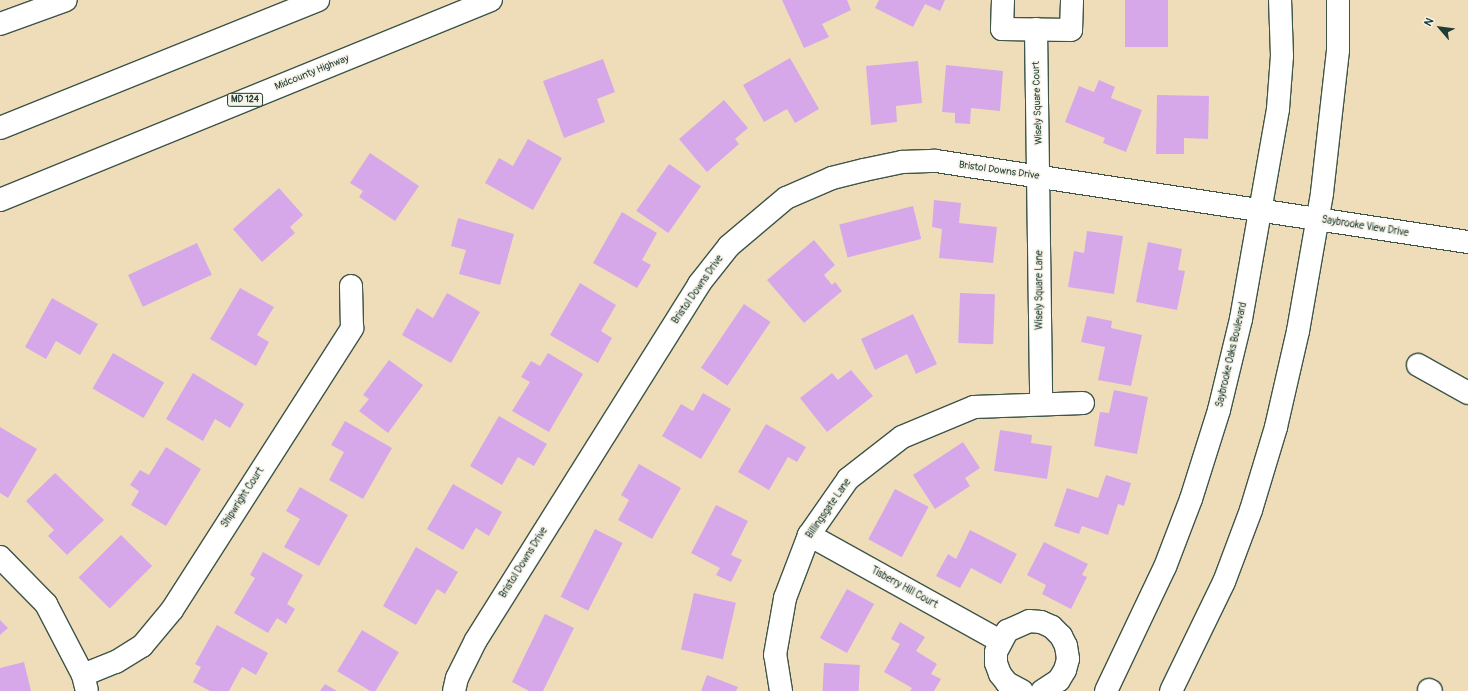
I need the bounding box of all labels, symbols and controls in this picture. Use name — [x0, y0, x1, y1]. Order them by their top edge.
north arrow — [1420, 8, 1460, 48]
text: N — [1421, 16, 1436, 28]
street label: Midcounty Highway — [273, 53, 351, 93]
street label: Wisely Square Court — [1031, 61, 1045, 145]
road number: MD 124 — [227, 93, 263, 107]
street label: Bristol Downs Drive — [958, 159, 1040, 183]
street label: Saybrooke View Drive — [1321, 214, 1409, 240]
street label: Wisely Square Lane — [1034, 250, 1046, 330]
street label: Bristol Downs Drive — [670, 253, 726, 327]
street label: Saybrooke Oaks Boulevard — [1214, 301, 1250, 409]
street label: Shipwright Court — [219, 466, 267, 530]
street label: Billingsgate Lane — [804, 477, 854, 541]
street label: Bristol Downs Drive — [497, 525, 551, 601]
street label: Tisberry Hill Court — [869, 565, 939, 611]

